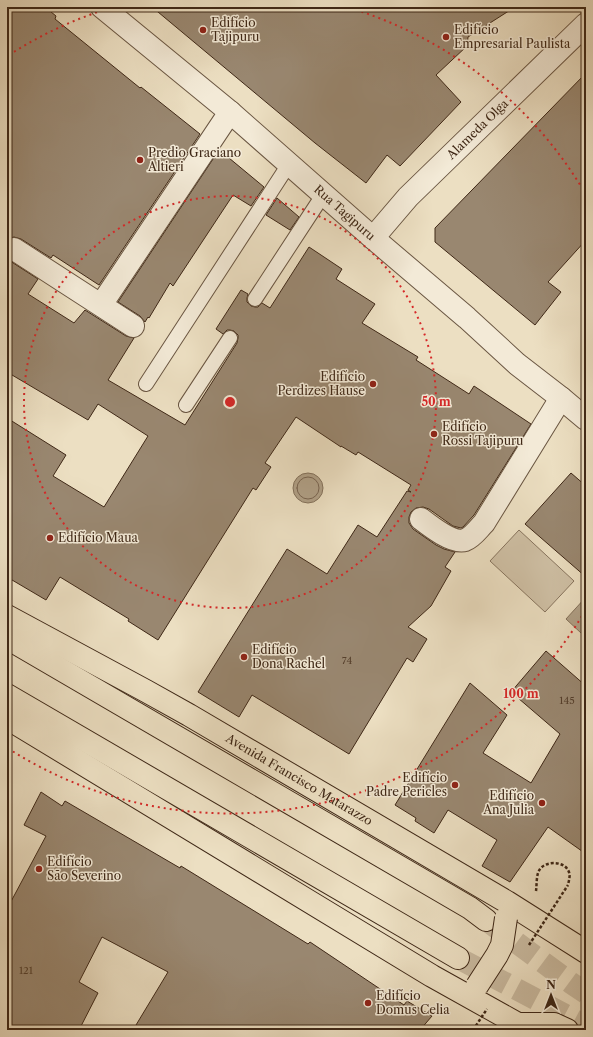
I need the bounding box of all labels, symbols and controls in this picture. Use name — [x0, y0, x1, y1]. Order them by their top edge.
place label: Edifício Tajipuru — [211, 15, 260, 44]
place label: Edifício Empresarial Paulista — [454, 22, 571, 51]
marker: Edifício Tajipuru — [198, 25, 208, 35]
marker: Edifício Empresarial Paulista — [441, 32, 451, 42]
street label: Alameda Olga — [443, 95, 512, 163]
place label: Predio Graciano Altieri — [147, 145, 241, 174]
marker: Predio Graciano Altieri — [135, 155, 145, 165]
street label: Rua Tagipuru — [311, 181, 379, 244]
place label: Edifício Perdizes Hause — [278, 369, 365, 398]
marker: Edifício Perdizes Hause — [368, 379, 378, 389]
text: 50 m — [421, 394, 451, 409]
centre of rings — [223, 395, 237, 409]
place label: Edifício Rossi Tajipuru — [442, 419, 524, 448]
marker: Edifício Rossi Tajipuru — [429, 429, 439, 439]
place label: Edifício Maua — [58, 530, 139, 545]
marker: Edifício Maua — [45, 533, 55, 543]
place label: Edifício Dona Rachel — [252, 642, 326, 671]
marker: Edifício Dona Rachel — [239, 652, 249, 662]
house number: 74 — [342, 654, 352, 667]
text: 100 m — [503, 686, 539, 701]
house number: 145 — [559, 694, 575, 707]
street label: Avenida Francisco Matarazzo — [222, 730, 376, 828]
place label: Edifício Padre Pericles — [366, 770, 447, 799]
marker: Edifício Padre Pericles — [450, 780, 460, 790]
place label: Edifício Ana Julia — [482, 788, 535, 817]
marker: Edifício Ana Julia — [537, 798, 547, 808]
place label: Edifício São Severino — [47, 854, 121, 883]
marker: Edifício São Severino — [34, 864, 44, 874]
house number: 121 — [19, 964, 34, 977]
north arrow — [531, 975, 571, 1015]
text: N — [546, 978, 556, 992]
place label: Edifício Domus Celia — [376, 988, 450, 1017]
marker: Edifício Domus Celia — [363, 998, 373, 1008]

